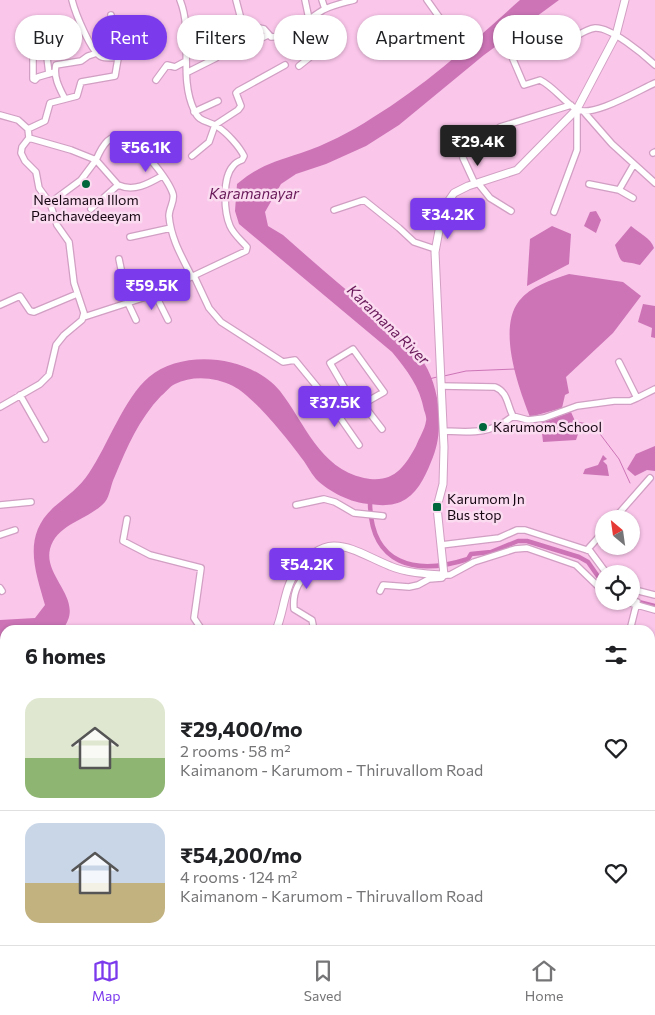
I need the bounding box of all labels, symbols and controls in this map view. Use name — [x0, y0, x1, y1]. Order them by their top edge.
chip: Buy — [15, 15, 82, 60]
chip: Rent — [92, 15, 167, 60]
chip: Filters — [177, 15, 264, 60]
chip: New — [274, 15, 347, 60]
chip: Apartment — [357, 15, 483, 60]
chip: House — [493, 15, 581, 60]
pin: ₹29.4K — [437, 124, 519, 167]
pin: ₹56.1K — [105, 130, 187, 173]
text: ₹29.4K — [451, 131, 505, 150]
text: ₹56.1K — [121, 137, 171, 156]
marker: Neelamana Illom Panchavedeeyam — [80, 178, 92, 190]
water label: Karamanayar — [209, 184, 300, 202]
place label: Neelamana Illom Panchavedeeyam — [31, 191, 141, 224]
pin: ₹34.2K — [407, 198, 489, 240]
text: ₹34.2K — [421, 204, 475, 223]
pin: ₹59.5K — [111, 268, 193, 311]
text: ₹59.5K — [125, 275, 179, 294]
water label: Karamana River — [344, 281, 434, 369]
pin: ₹37.5K — [294, 386, 376, 428]
text: ₹37.5K — [309, 392, 361, 411]
place label: Karumom School — [493, 418, 602, 435]
marker: Karumom School — [477, 421, 489, 433]
place label: Karumom Jn Bus stop — [447, 490, 525, 523]
marker: Karumom Jn Bus stop — [431, 501, 443, 513]
north arrow — [595, 510, 640, 555]
map controls — [595, 510, 640, 610]
pin: ₹54.2K — [266, 548, 348, 590]
text: ₹54.2K — [280, 554, 334, 573]
button: locate — [595, 565, 640, 610]
icon: filters — [602, 641, 630, 669]
text: 6 homes — [25, 643, 106, 668]
text: ₹29,400/mo — [180, 716, 303, 741]
icon: home — [65, 718, 125, 778]
icon: heart — [602, 734, 630, 762]
text: 2 rooms · 58 m² — [180, 741, 291, 760]
text: Kaimanom - Karumom - Thiruvallom Road — [180, 760, 483, 779]
text: ₹54,200/mo — [180, 842, 302, 867]
icon: home — [65, 843, 125, 903]
icon: heart — [602, 859, 630, 887]
text: 4 rooms · 124 m² — [180, 867, 298, 886]
text: Kaimanom - Karumom - Thiruvallom Road — [180, 886, 483, 905]
tab: Map — [92, 957, 121, 1004]
tab: Saved — [304, 957, 342, 1004]
tab: Home — [525, 957, 563, 1004]

